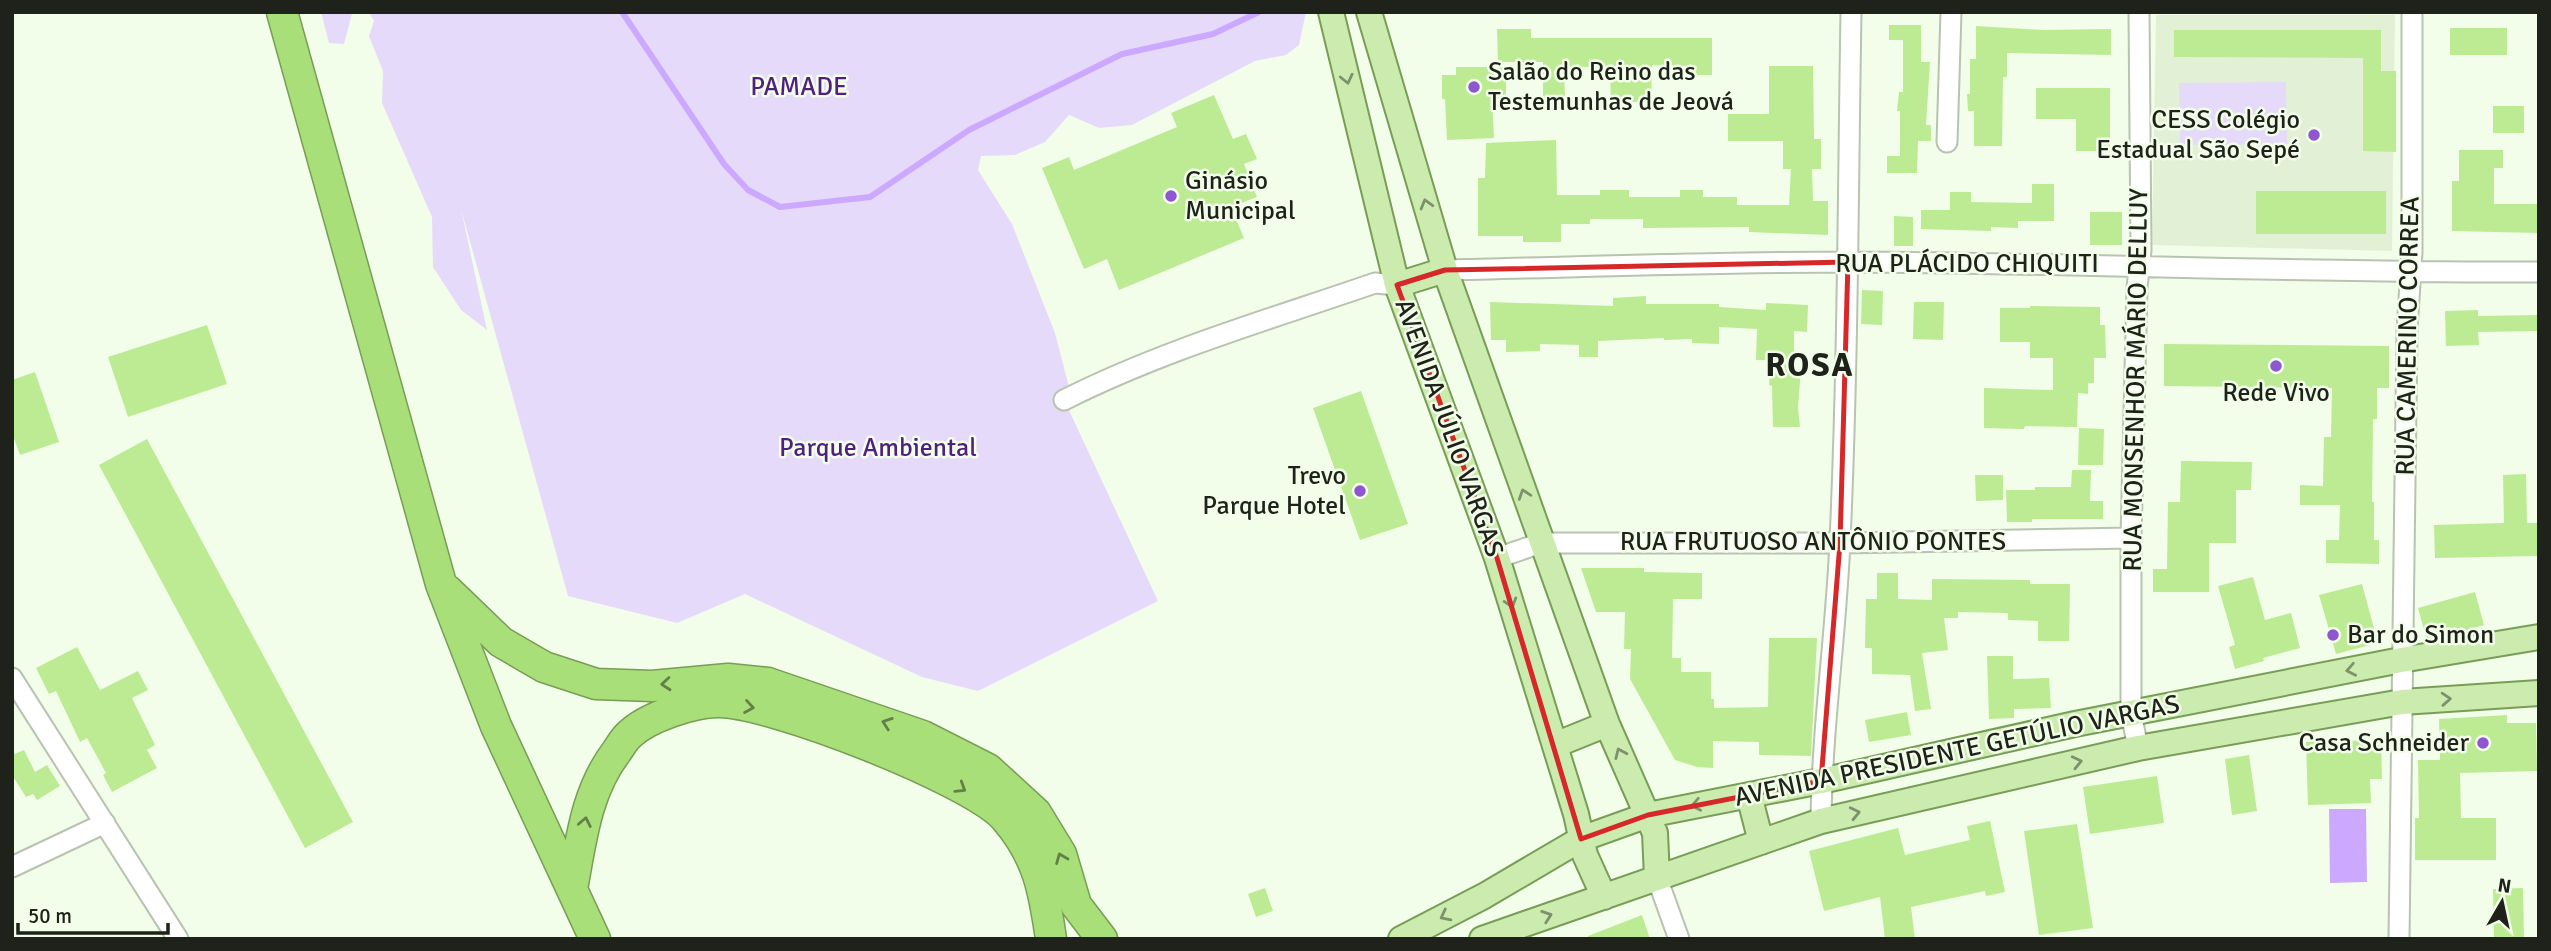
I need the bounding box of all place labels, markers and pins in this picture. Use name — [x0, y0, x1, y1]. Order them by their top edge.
place label: Salão do Reino das Testemunhas de Jeová — [1488, 56, 1734, 118]
marker: Salão do Reino das Testemunhas de Jeová — [1466, 79, 1482, 95]
place label: CESS Colégio Estadual São Sepé — [2096, 104, 2300, 166]
marker: CESS Colégio Estadual São Sepé — [2306, 127, 2322, 143]
place label: Ginásio Municipal — [1185, 165, 1296, 227]
marker: Ginásio Municipal — [1163, 188, 1179, 204]
marker: Rede Vivo — [2268, 358, 2284, 374]
place label: Rede Vivo — [2222, 377, 2330, 409]
place label: Trevo Parque Hotel — [1202, 460, 1346, 522]
marker: Trevo Parque Hotel — [1352, 483, 1368, 499]
place label: Bar do Simon — [2347, 619, 2494, 651]
marker: Bar do Simon — [2325, 627, 2341, 643]
place label: Casa Schneider — [2299, 727, 2469, 759]
marker: Casa Schneider — [2475, 735, 2491, 751]

